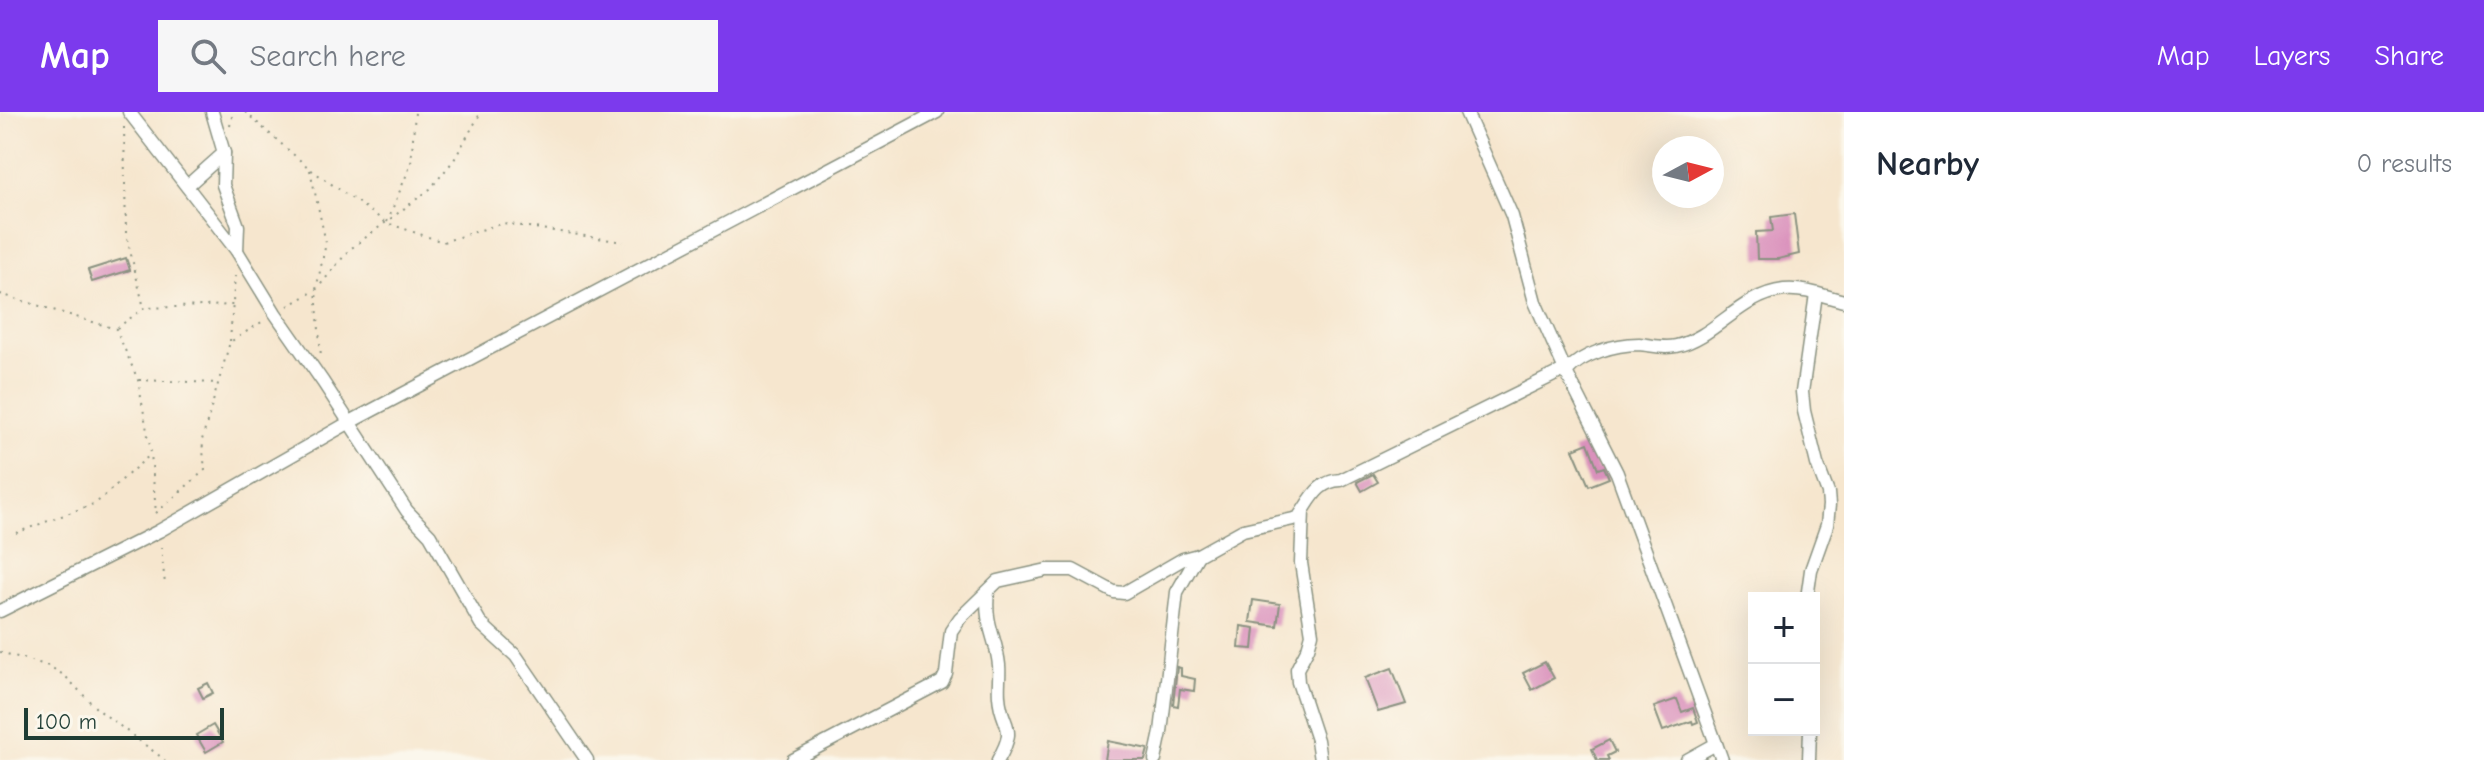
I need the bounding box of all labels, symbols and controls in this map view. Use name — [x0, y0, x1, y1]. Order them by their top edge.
search box — [158, 20, 718, 92]
text: Map — [40, 34, 110, 78]
icon: search — [186, 34, 230, 78]
text: Search here — [250, 39, 406, 74]
text: Map — [2157, 40, 2210, 72]
text: Layers — [2254, 40, 2330, 72]
text: Share — [2374, 40, 2444, 72]
north arrow — [1652, 136, 1724, 208]
text: Nearby — [1876, 144, 1979, 184]
text: 0 results — [2357, 149, 2452, 179]
map controls — [1748, 592, 1820, 736]
button: + — [1748, 592, 1820, 664]
button: − — [1748, 664, 1820, 736]
scale bar — [24, 704, 224, 740]
text: 100 m — [36, 709, 97, 735]

